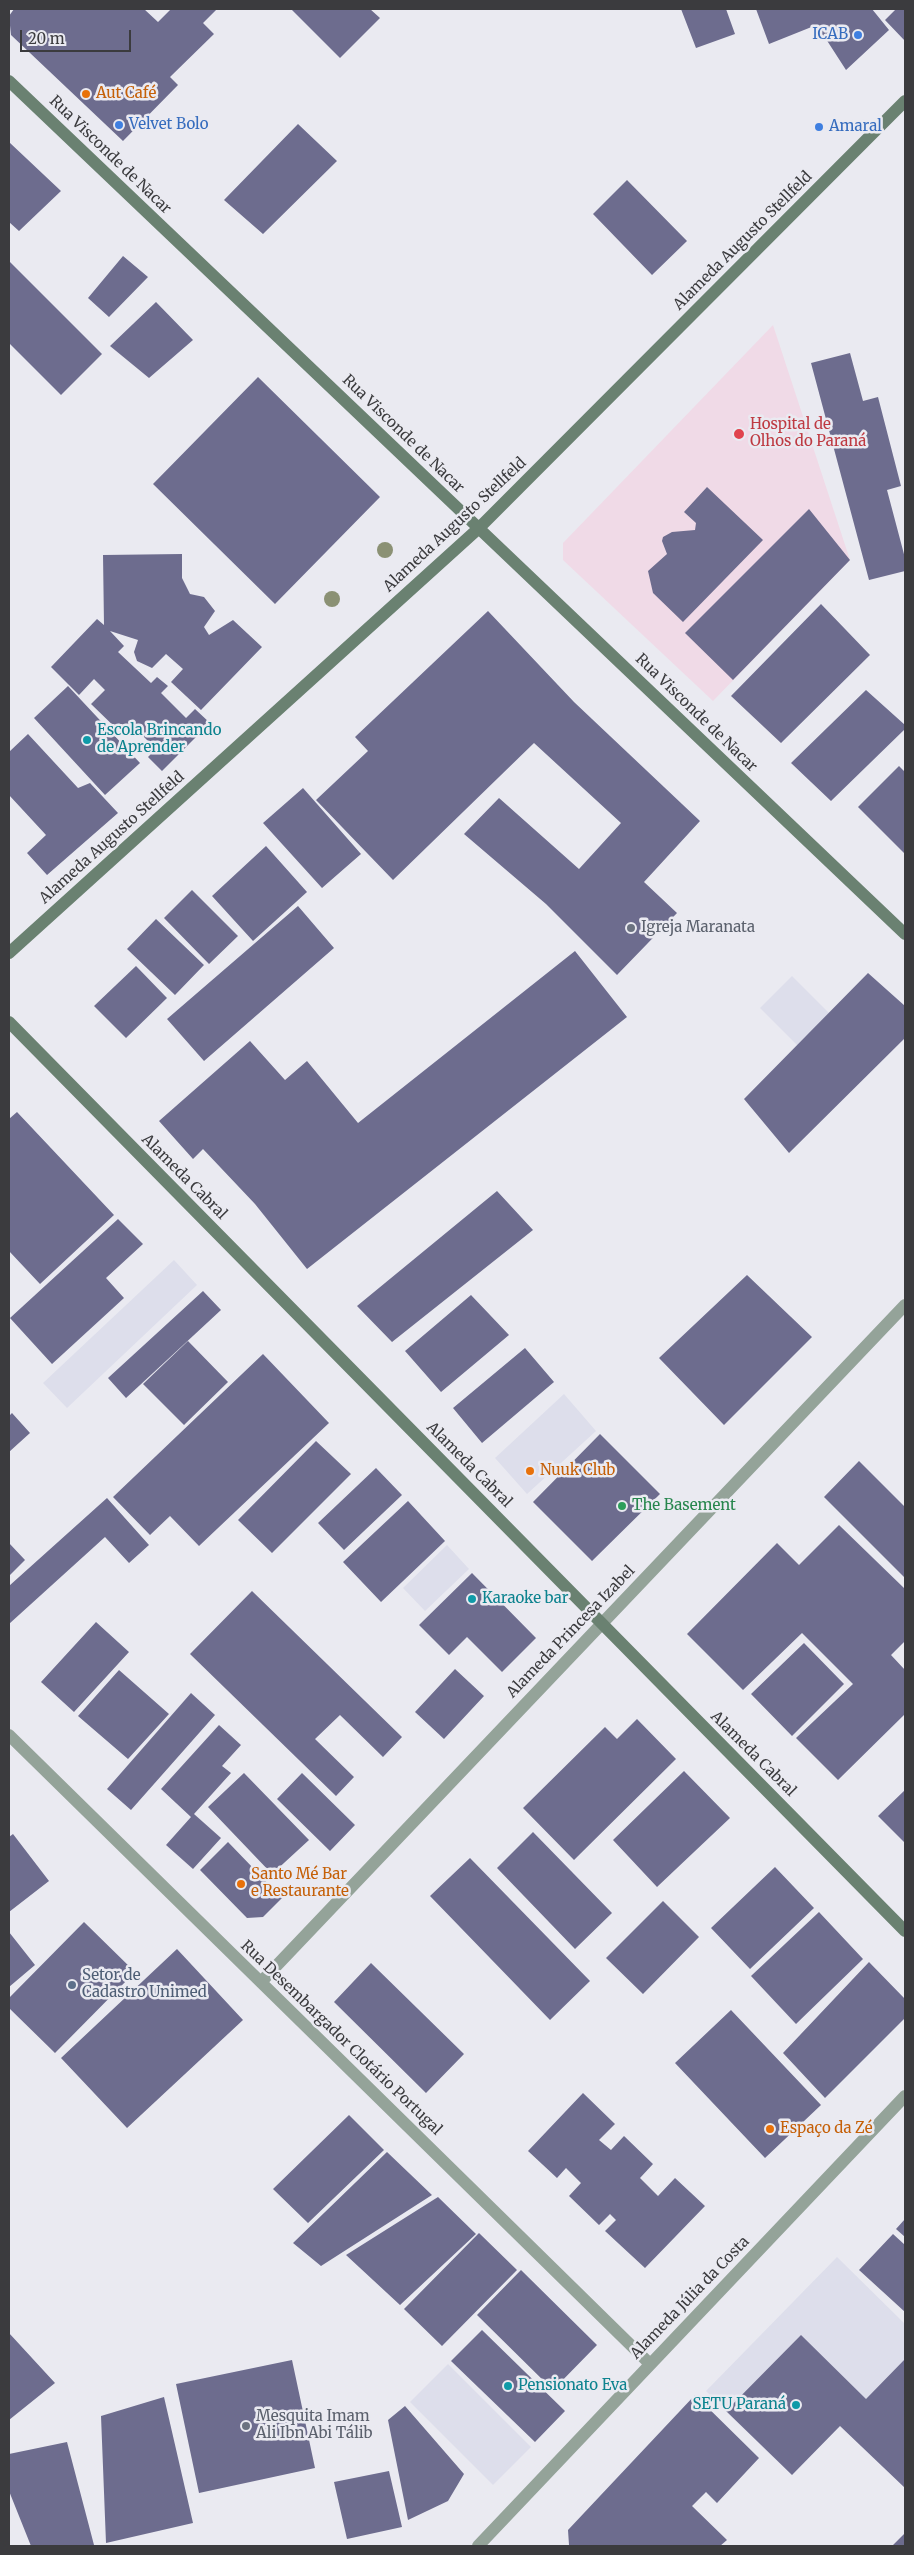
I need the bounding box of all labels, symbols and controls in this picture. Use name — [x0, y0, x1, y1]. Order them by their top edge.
scale bar — [22, 20, 134, 52]
place label: ICAB — [812, 26, 848, 44]
text: 20 m — [28, 29, 65, 48]
marker: ICAB — [852, 29, 864, 41]
place label: Aut Café — [96, 85, 156, 103]
marker: Aut Café — [80, 88, 92, 100]
street label: Rua Visconde de Nacar — [45, 92, 175, 218]
place label: Velvet Bolo — [129, 116, 208, 134]
place label: Amaral — [829, 118, 882, 136]
marker: Velvet Bolo — [113, 119, 125, 131]
marker: Amaral — [813, 121, 825, 133]
street label: Alameda Augusto Stellfeld — [670, 168, 816, 314]
street label: Rua Visconde de Nacar — [338, 371, 468, 497]
place label: Hospital de Olhos do Paraná — [750, 416, 866, 451]
marker: Hospital de Olhos do Paraná — [732, 427, 746, 441]
street label: Alameda Augusto Stellfeld — [380, 454, 530, 596]
street label: Rua Visconde de Nacar — [631, 650, 761, 776]
place label: Escola Brincando de Aprender — [97, 722, 221, 757]
marker: Escola Brincando de Aprender — [81, 734, 93, 746]
street label: Alameda Augusto Stellfeld — [36, 768, 188, 908]
place label: Igreja Maranata — [641, 919, 755, 937]
marker: Igreja Maranata — [625, 922, 637, 934]
street label: Alameda Cabral — [138, 1131, 230, 1223]
street label: Alameda Cabral — [423, 1419, 515, 1511]
place label: Nuuk Club — [540, 1462, 615, 1480]
marker: Nuuk Club — [524, 1465, 536, 1477]
place label: The Basement — [632, 1497, 736, 1515]
marker: The Basement — [616, 1500, 628, 1512]
street label: Alameda Princesa Izabel — [503, 1562, 639, 1702]
place label: Karaoke bar — [482, 1590, 569, 1608]
marker: Karaoke bar — [466, 1593, 478, 1605]
street label: Alameda Cabral — [707, 1708, 799, 1800]
place label: Santo Mé Bar e Restaurante — [251, 1866, 349, 1901]
marker: Santo Mé Bar e Restaurante — [235, 1878, 247, 1890]
street label: Rua Desembargador Clotário Portugal — [237, 1937, 445, 2139]
place label: Setor de Cadastro Unimed — [82, 1967, 207, 2002]
marker: Setor de Cadastro Unimed — [66, 1979, 78, 1991]
place label: Espaço da Zé — [780, 2120, 873, 2138]
marker: Espaço da Zé — [764, 2123, 776, 2135]
street label: Alameda Júlia da Costa — [627, 2233, 753, 2363]
place label: Pensionato Eva — [518, 2377, 627, 2395]
marker: Pensionato Eva — [502, 2380, 514, 2392]
place label: SETU Paraná — [692, 2396, 786, 2414]
marker: SETU Paraná — [790, 2399, 802, 2411]
place label: Mesquita Imam Ali Ibn Abi Tálib — [256, 2408, 372, 2443]
marker: Mesquita Imam Ali Ibn Abi Tálib — [240, 2420, 252, 2432]

